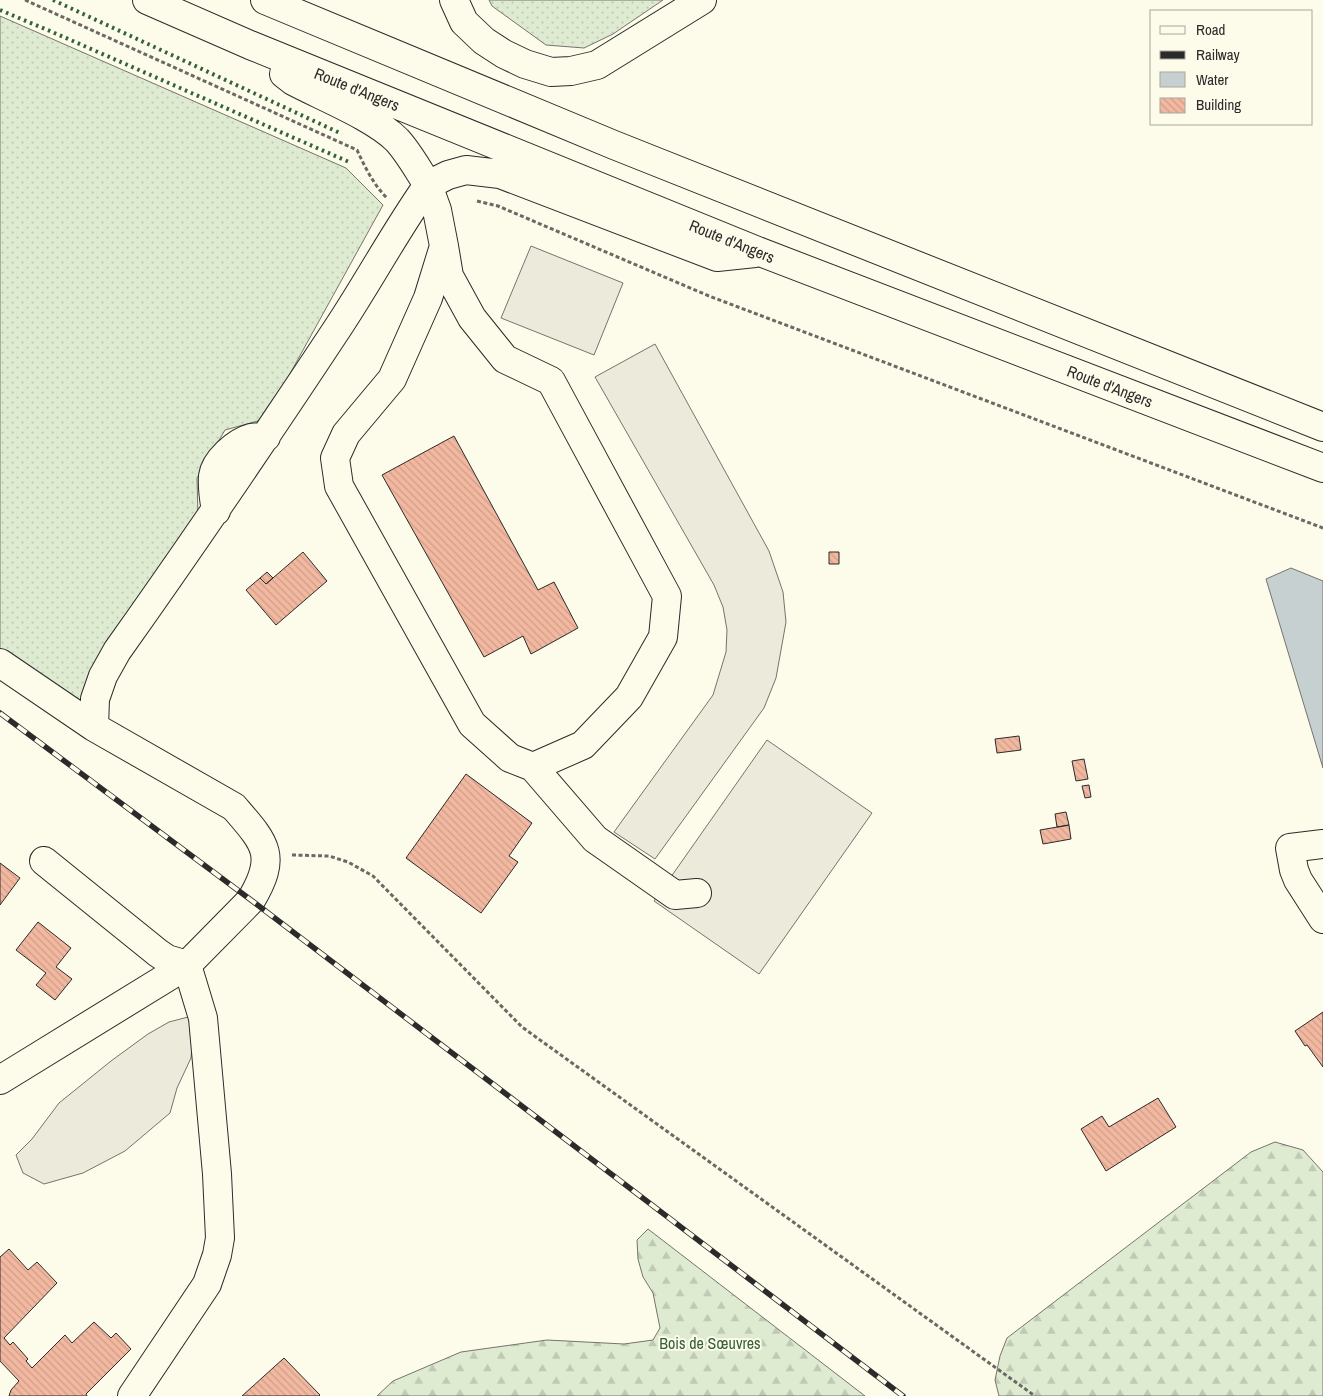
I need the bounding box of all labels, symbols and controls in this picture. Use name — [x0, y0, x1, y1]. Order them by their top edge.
legend — [1150, 10, 1313, 125]
text: Road — [1196, 19, 1225, 40]
text: Railway — [1196, 44, 1241, 65]
street label: Route d'Angers — [311, 62, 403, 116]
text: Water — [1196, 69, 1228, 90]
text: Building — [1196, 94, 1241, 115]
street label: Route d'Angers — [686, 214, 778, 268]
street label: Route d'Angers — [1064, 360, 1156, 412]
park label: Bois de Sœuvres — [659, 1332, 761, 1354]

